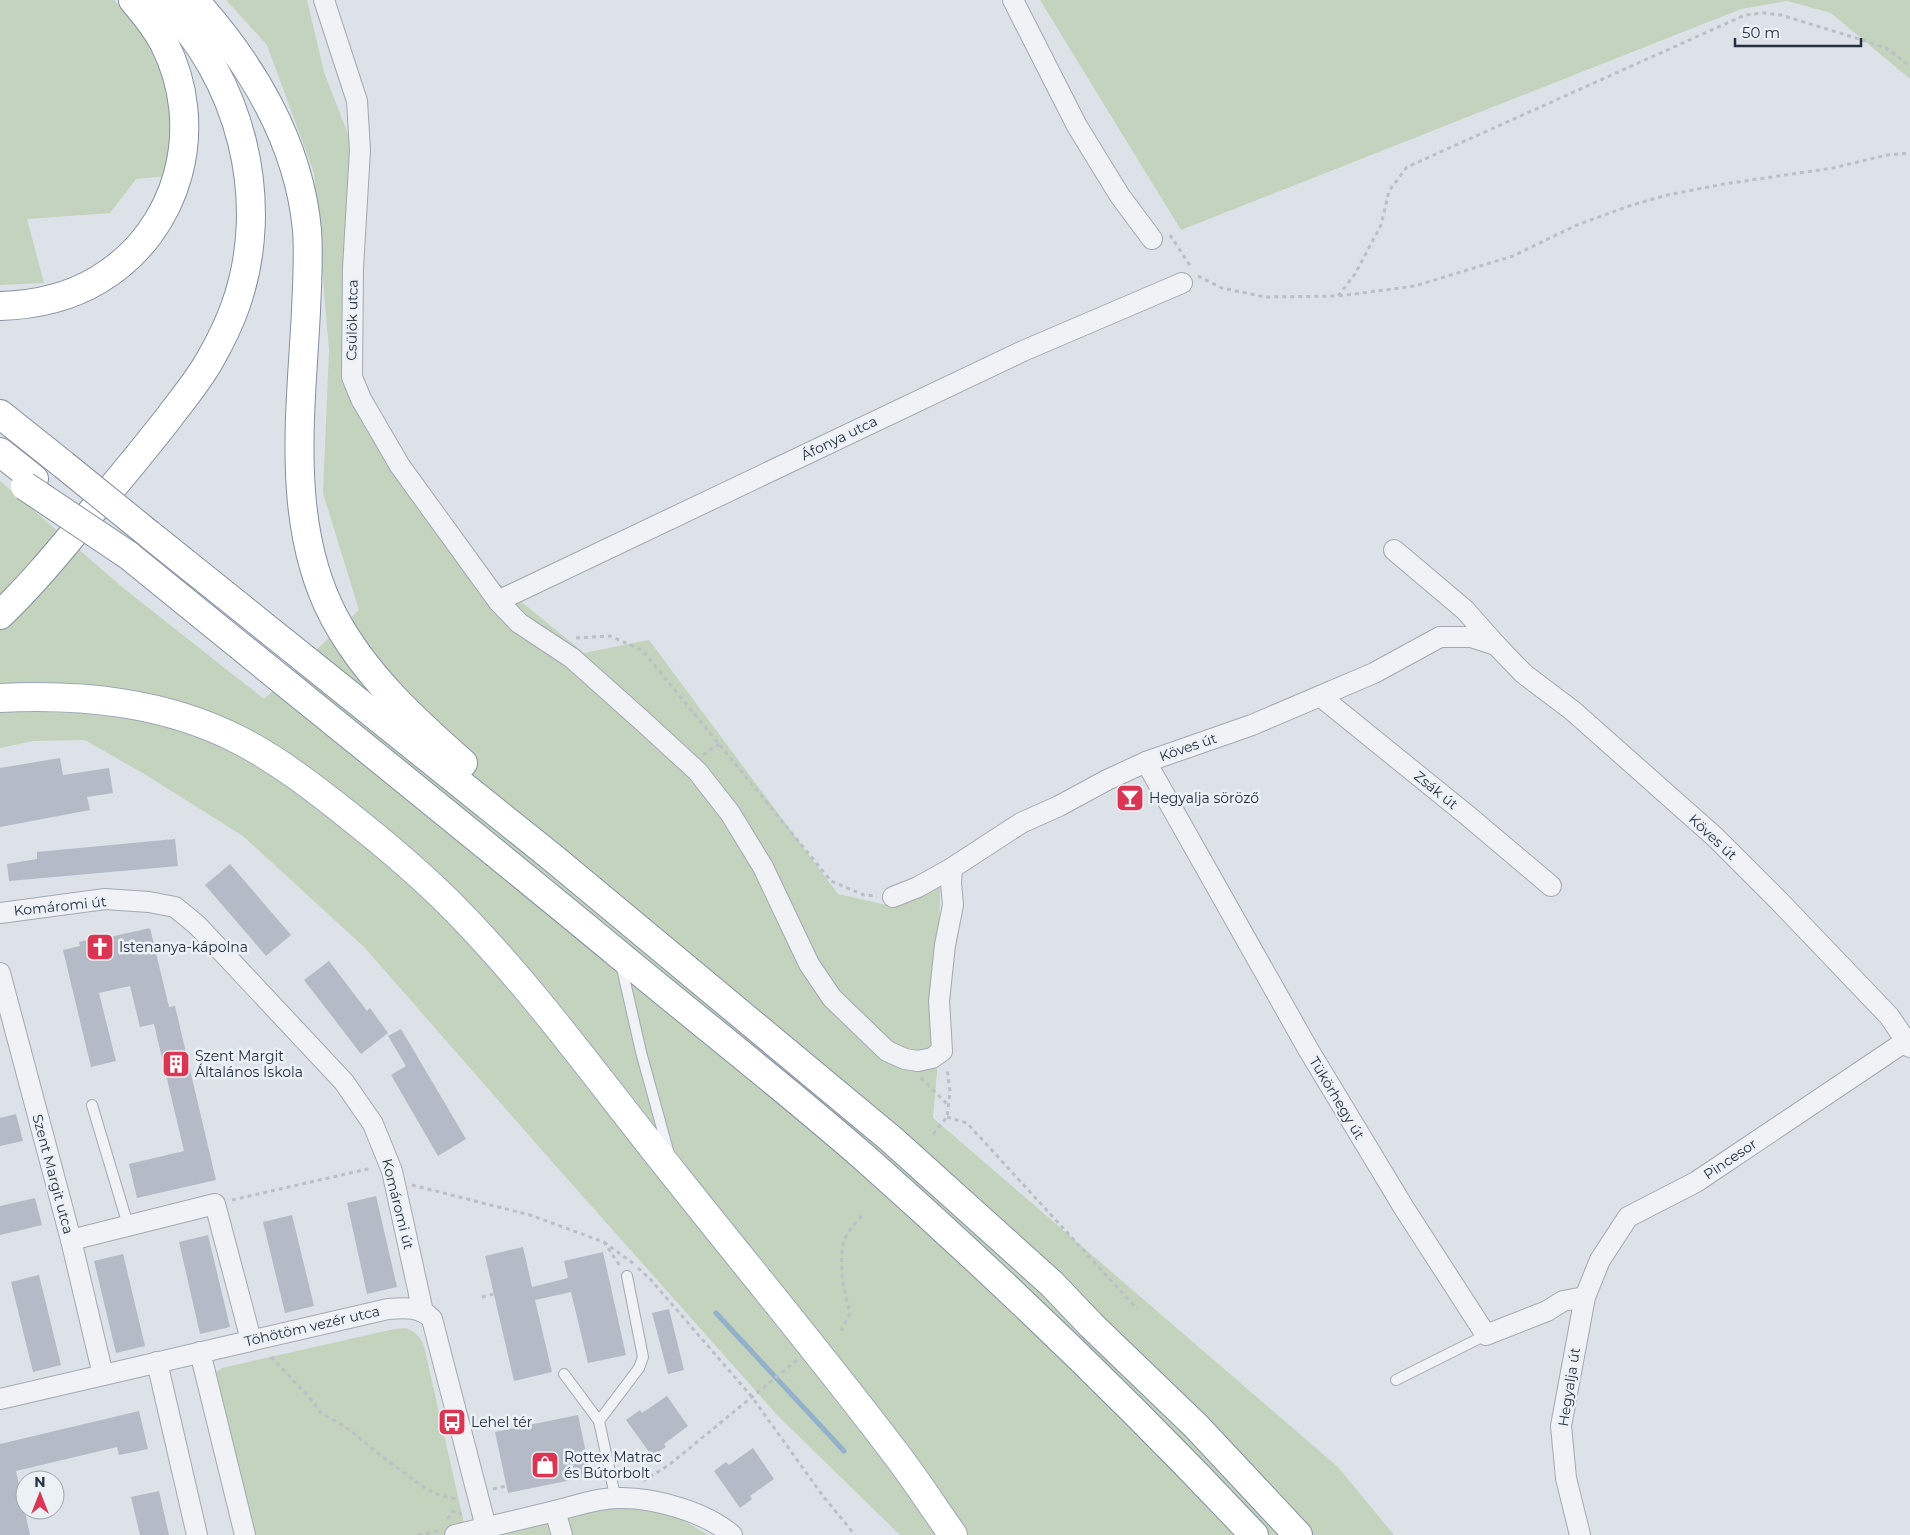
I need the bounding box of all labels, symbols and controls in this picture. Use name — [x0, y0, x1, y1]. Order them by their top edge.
scale bar — [1735, 15, 1861, 47]
text: 50 m — [1742, 23, 1780, 42]
street label: Csülök utca — [342, 279, 362, 361]
street label: Áfonya utca — [798, 412, 880, 464]
street label: Köves út — [1157, 729, 1219, 765]
street label: Zsák út — [1410, 767, 1462, 813]
bar icon: Hegyalja söröző — [1115, 783, 1145, 813]
place label: Hegyalja söröző — [1149, 789, 1259, 807]
street label: Köves út — [1685, 810, 1741, 864]
street label: Komáromi út — [13, 892, 108, 920]
church icon: Istenanya-kápolna — [85, 932, 115, 962]
place label: Istenanya-kápolna — [119, 938, 248, 956]
place label: Szent Margit Általános Iskola — [195, 1047, 303, 1081]
building icon: Szent Margit Általános Iskola — [161, 1049, 191, 1079]
street label: Tükörhegy út — [1305, 1053, 1369, 1143]
street label: Szent Margit utca — [28, 1112, 78, 1236]
street label: Pincesor — [1700, 1134, 1761, 1183]
street label: Komáromi út — [378, 1157, 418, 1252]
street label: Töhötöm vezér utca — [242, 1302, 382, 1350]
street label: Hegyalja út — [1554, 1346, 1584, 1428]
bus stop icon: Lehel tér — [437, 1407, 467, 1437]
place label: Lehel tér — [471, 1413, 533, 1431]
place label: Rottex Matrac és Bútorbolt — [564, 1448, 662, 1482]
shop icon: Rottex Matrac és Bútorbolt — [530, 1450, 560, 1480]
north arrow — [15, 1470, 65, 1520]
text: N — [34, 1473, 46, 1491]

